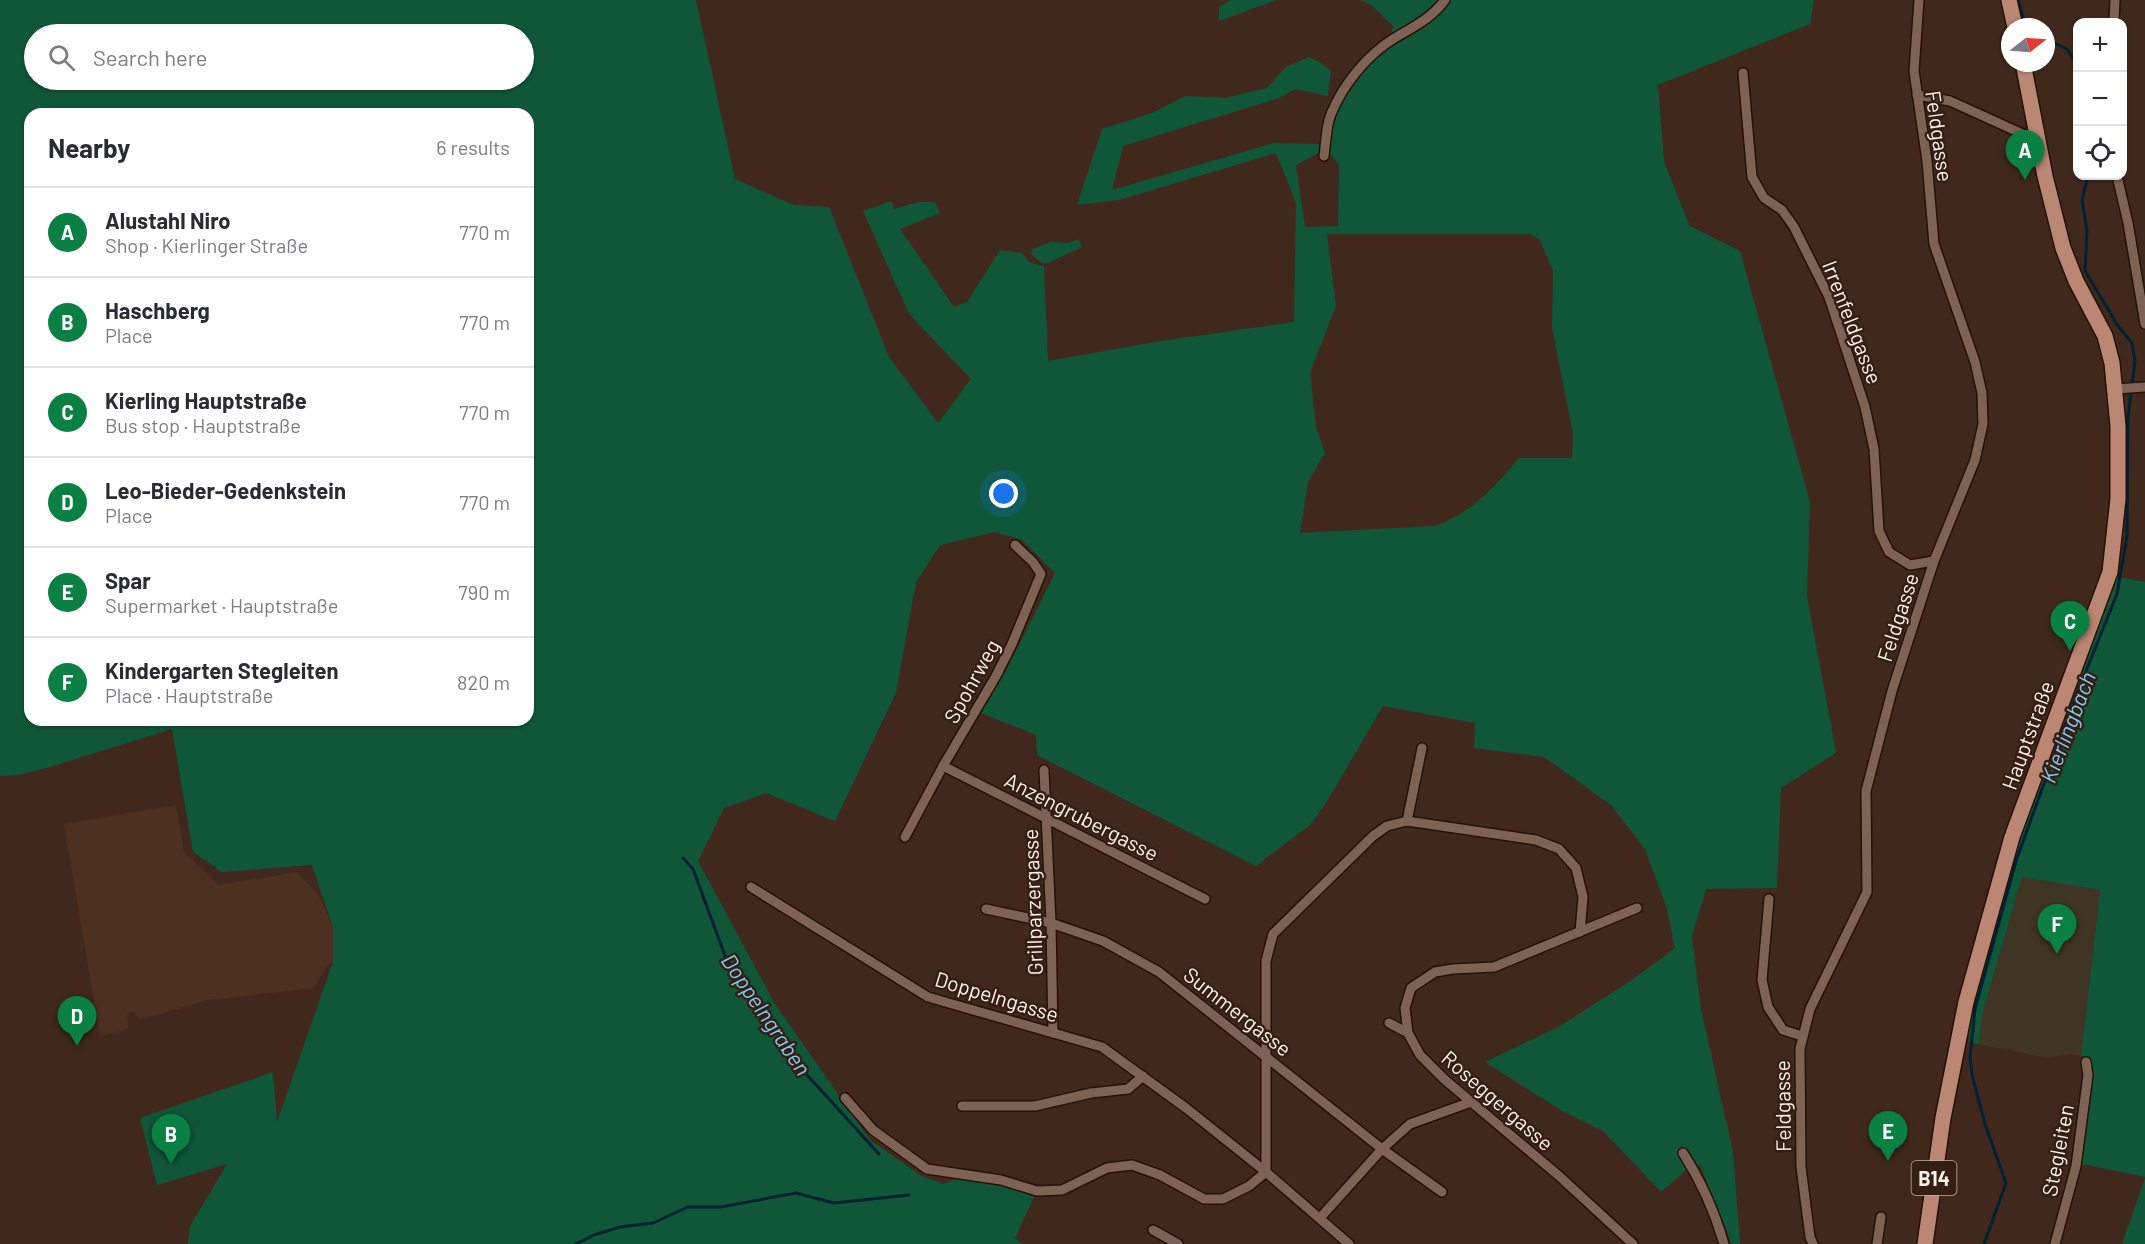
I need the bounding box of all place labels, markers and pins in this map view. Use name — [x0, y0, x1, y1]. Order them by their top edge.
pin: A — [2006, 130, 2044, 180]
pin: C — [2050, 602, 2090, 651]
pin: F — [2038, 904, 2076, 954]
pin: D — [58, 996, 97, 1046]
pin: E — [1868, 1112, 1908, 1161]
pin: B — [152, 1114, 190, 1164]

